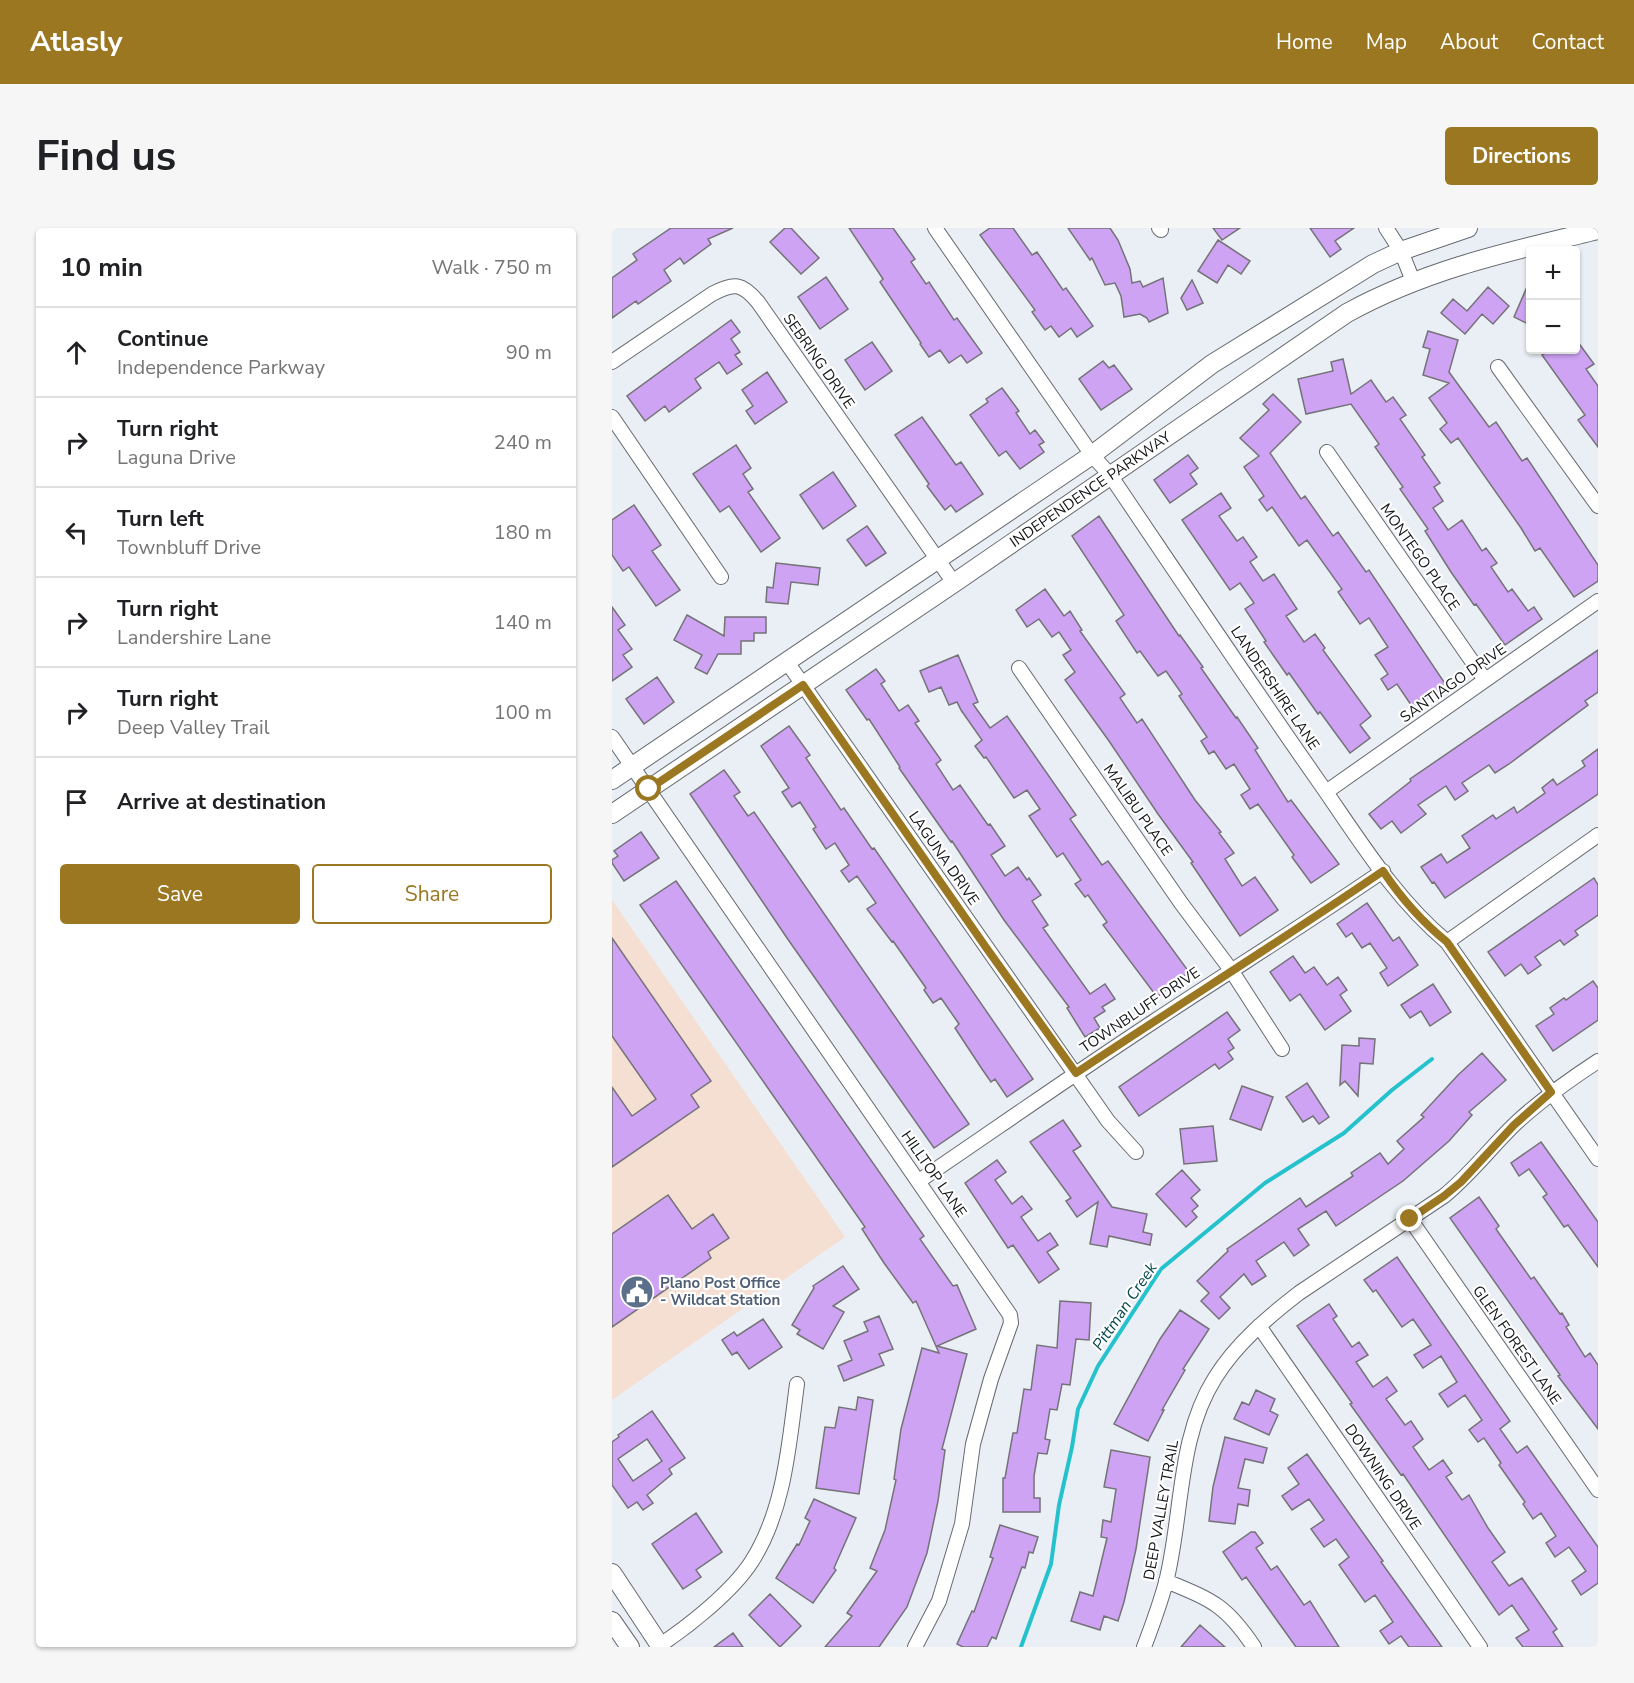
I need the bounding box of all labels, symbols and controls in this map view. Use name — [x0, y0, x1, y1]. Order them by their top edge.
text: Atlasly — [30, 23, 122, 61]
text: Home — [1276, 28, 1333, 56]
text: Map — [1366, 28, 1407, 56]
text: About — [1440, 28, 1498, 56]
text: Contact — [1531, 28, 1604, 56]
button: Directions — [1445, 127, 1598, 185]
text: Find us — [36, 128, 176, 185]
map controls — [1526, 246, 1580, 354]
button: + — [1526, 246, 1580, 300]
text: 10 min — [60, 250, 143, 285]
text: Walk · 750 m — [432, 254, 552, 281]
button: − — [1526, 300, 1580, 354]
street label: SEBRING DRIVE — [779, 309, 859, 413]
text: Continue — [117, 324, 208, 354]
icon: ahead — [60, 336, 93, 369]
text: 90 m — [506, 339, 552, 366]
text: Independence Parkway — [117, 354, 325, 381]
text: Turn right — [117, 414, 218, 444]
icon: right — [60, 426, 93, 459]
street label: INDEPENDENCE PARKWAY — [1006, 426, 1176, 552]
text: 240 m — [494, 429, 552, 456]
text: Laguna Drive — [117, 444, 236, 471]
street label: MONTEGO PLACE — [1376, 500, 1464, 614]
text: Turn left — [117, 504, 204, 534]
icon: left — [60, 516, 93, 549]
text: 180 m — [494, 519, 552, 546]
text: Townbluff Drive — [117, 534, 261, 561]
text: Turn right — [117, 594, 218, 624]
icon: right — [60, 606, 93, 639]
text: 140 m — [494, 609, 552, 636]
street label: LANDERSHIRE LANE — [1226, 622, 1324, 754]
text: Landershire Lane — [117, 624, 271, 651]
street label: SANTIAGO DRIVE — [1396, 639, 1510, 727]
text: Turn right — [117, 684, 218, 714]
icon: right — [60, 696, 93, 729]
text: 100 m — [494, 699, 552, 726]
text: Deep Valley Trail — [117, 714, 270, 741]
street label: MALIBU PLACE — [1099, 760, 1177, 860]
route start — [635, 775, 661, 801]
icon: arrive — [60, 786, 93, 819]
text: Arrive at destination — [117, 787, 326, 817]
street label: LAGUNA DRIVE — [904, 807, 984, 909]
button: Save — [60, 864, 300, 924]
button: Share — [312, 864, 552, 924]
street label: TOWNBLUFF DRIVE — [1076, 962, 1204, 1058]
street label: HILLTOP LANE — [897, 1127, 971, 1221]
route end — [1396, 1205, 1422, 1231]
water label: Pittman Creek — [1087, 1257, 1163, 1355]
place label: Plano Post Office - Wildcat Station — [660, 1273, 780, 1310]
public building icon: Plano Post Office - Wildcat Station — [619, 1274, 655, 1310]
street label: GLEN FOREST LANE — [1468, 1281, 1566, 1409]
street label: DOWNING DRIVE — [1340, 1420, 1426, 1534]
street label: DEEP VALLEY TRAIL — [1139, 1438, 1183, 1582]

